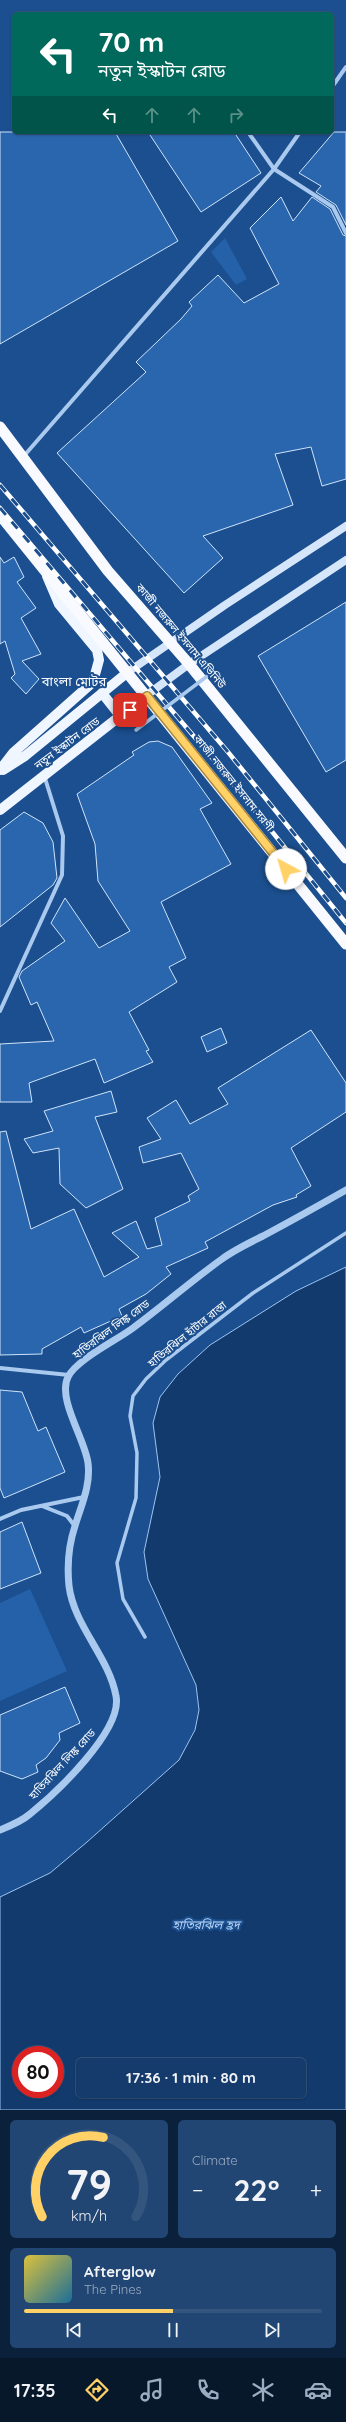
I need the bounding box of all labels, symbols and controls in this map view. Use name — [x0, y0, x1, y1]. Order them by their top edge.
text: 70 m — [98, 24, 164, 59]
icon: left — [32, 28, 84, 80]
text: নতুন ইস্কাটন রোড — [98, 59, 226, 82]
icon: left — [99, 104, 121, 126]
icon: ahead — [141, 104, 163, 126]
icon: ahead — [183, 104, 205, 126]
icon: right — [225, 104, 247, 126]
street label: কাজী নজরুল ইসলাম এভিনিউ — [132, 580, 229, 691]
district label: বাংলা মোটর — [41, 673, 106, 689]
pin — [113, 693, 147, 727]
icon: arrive — [119, 699, 141, 721]
street label: নতুন ইস্কাটন রোড — [31, 714, 102, 773]
street label: কাজী নজরুল ইসলাম সরণী — [190, 731, 278, 835]
position arrow — [265, 848, 307, 890]
street label: হাতিরঝিল লিঙ্ক রোড — [69, 1296, 152, 1362]
street label: হাতিরঝিল হাঁটার রাস্তা — [144, 1297, 230, 1371]
street label: হাতিরঝিল লিঙ্ক রোড — [25, 1726, 98, 1803]
water label: হাতিরঝিল হ্রদ — [172, 1917, 242, 1932]
speed limit sign: 80 — [12, 2046, 64, 2098]
text: 17:36 · 1 min · 80 m — [126, 2068, 256, 2087]
text: Climate — [192, 2152, 238, 2168]
text: 79 — [66, 2158, 112, 2210]
text: 22° — [234, 2171, 279, 2209]
text: − — [192, 2176, 203, 2204]
text: + — [310, 2176, 322, 2204]
text: km/h — [71, 2207, 107, 2225]
text: Afterglow — [84, 2262, 156, 2281]
text: The Pines — [84, 2281, 142, 2297]
icon: previous — [63, 2319, 85, 2341]
icon: pause — [162, 2319, 184, 2341]
icon: next — [261, 2319, 283, 2341]
icon: directions — [83, 2376, 111, 2404]
icon: music — [138, 2376, 166, 2404]
icon: phone — [194, 2376, 222, 2404]
icon: climate — [249, 2376, 277, 2404]
icon: car — [304, 2376, 332, 2404]
text: 17:35 — [14, 2379, 56, 2402]

